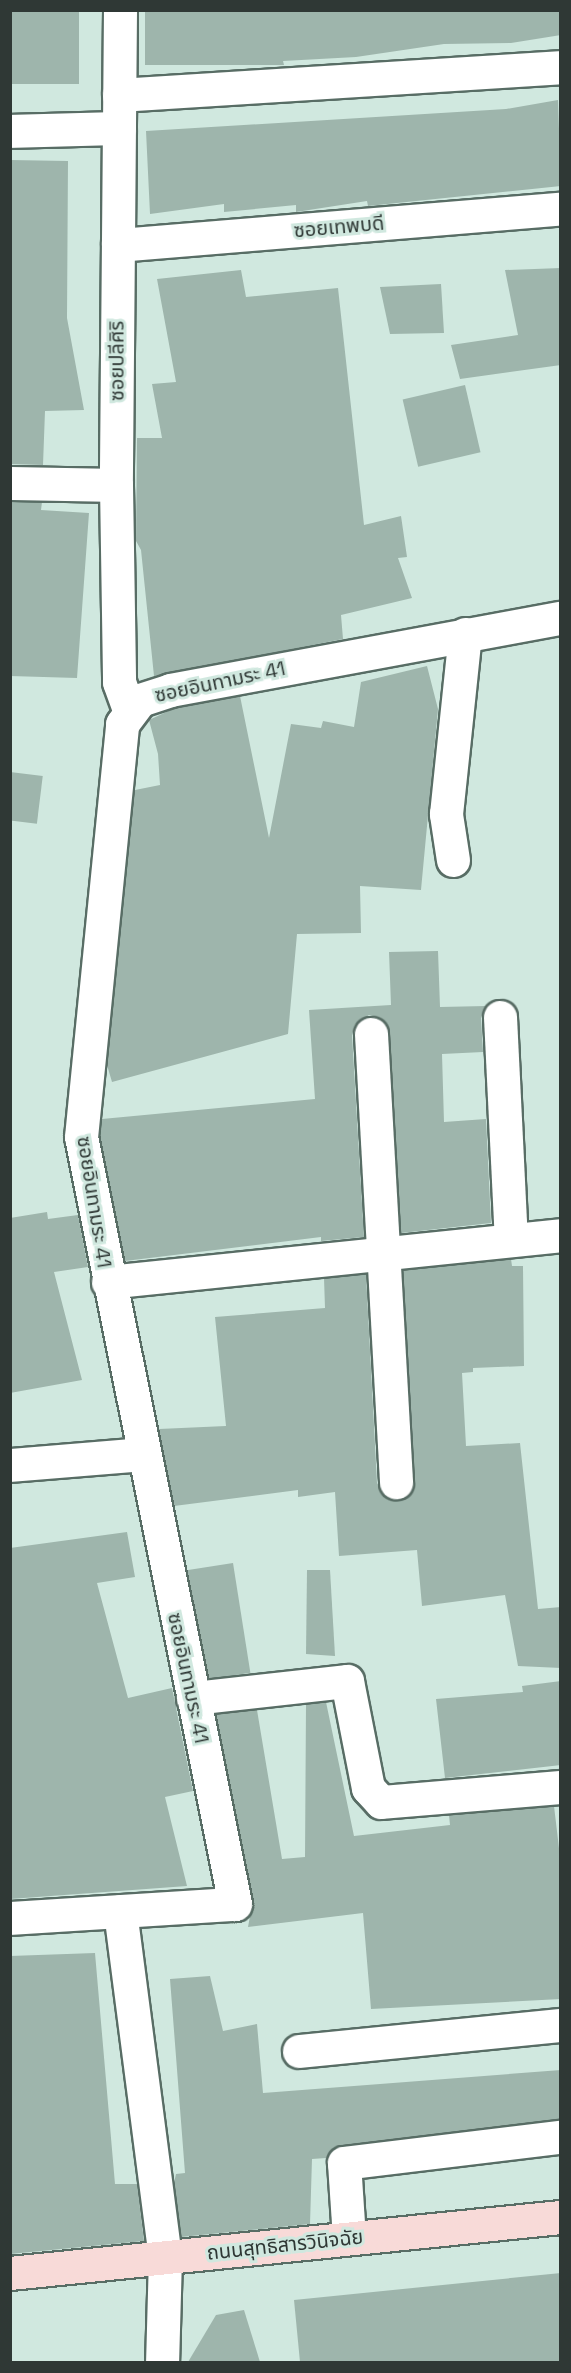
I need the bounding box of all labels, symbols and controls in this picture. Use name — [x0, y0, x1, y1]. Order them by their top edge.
street label: ซอยเทพบดี — [293, 211, 385, 243]
street label: ซอยปลีศิริ — [105, 321, 129, 401]
street label: ซอยอินทามระ 41 — [153, 656, 287, 708]
street label: ซอยอินทามระ 41 — [72, 1135, 116, 1269]
street label: ซอยอินทามระ 41 — [162, 1611, 214, 1745]
street label: ถนนสุทธิสารวินิจฉัย — [206, 2225, 364, 2265]

